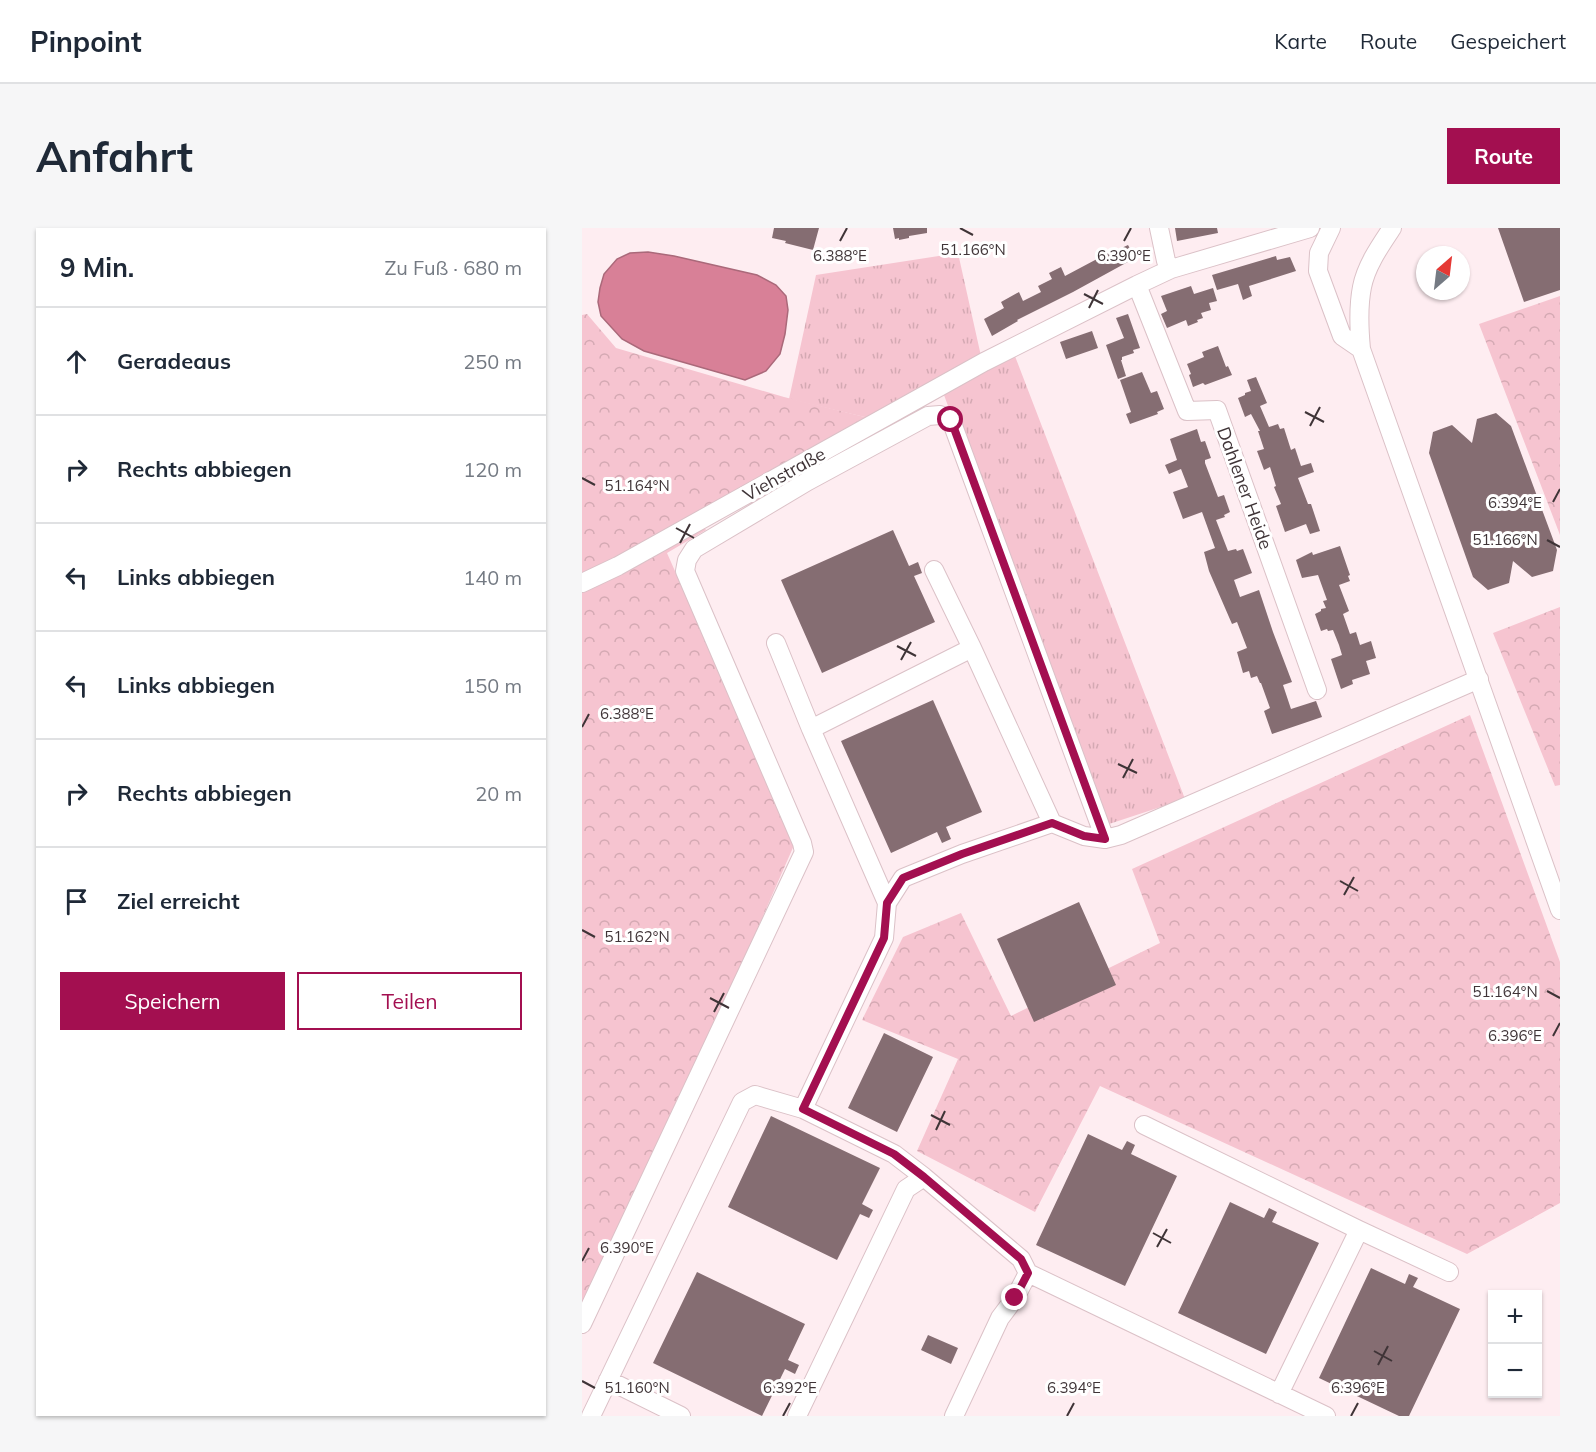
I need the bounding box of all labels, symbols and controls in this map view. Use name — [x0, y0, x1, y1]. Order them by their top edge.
text: Pinpoint — [30, 24, 142, 59]
text: Karte — [1274, 28, 1327, 54]
text: Route — [1360, 28, 1417, 54]
text: Gespeichert — [1450, 28, 1566, 54]
button: Route — [1447, 128, 1560, 184]
text: Anfahrt — [36, 130, 193, 183]
text: 51.166°N — [940, 240, 1006, 259]
text: 6.388°E — [813, 246, 867, 265]
text: 6.390°E — [1097, 246, 1151, 265]
north arrow — [1416, 246, 1470, 300]
text: 9 Min. — [60, 251, 134, 284]
text: Zu Fuß · 680 m — [384, 255, 522, 280]
icon: ahead — [60, 345, 93, 378]
text: Geradeaus — [117, 347, 231, 375]
text: 250 m — [463, 349, 522, 374]
route start — [937, 406, 963, 432]
street label: Dahlener Heide — [1212, 424, 1278, 552]
street label: Viehstraße — [739, 442, 829, 506]
icon: right — [60, 453, 93, 486]
text: Rechts abbiegen — [117, 455, 292, 483]
text: 120 m — [463, 457, 522, 482]
text: 51.164°N — [604, 476, 670, 495]
text: 6.394°E — [1488, 493, 1542, 512]
text: 51.166°N — [1472, 530, 1538, 549]
icon: left — [60, 561, 93, 594]
text: Links abbiegen — [117, 563, 275, 591]
text: 140 m — [463, 565, 522, 590]
icon: left — [60, 669, 93, 702]
text: Links abbiegen — [117, 671, 275, 699]
text: 150 m — [463, 673, 522, 698]
text: 6.388°E — [600, 704, 654, 723]
icon: right — [60, 777, 93, 810]
text: Rechts abbiegen — [117, 779, 292, 807]
text: 20 m — [475, 781, 522, 806]
icon: arrive — [60, 885, 93, 918]
text: Ziel erreicht — [117, 887, 240, 915]
text: 51.162°N — [604, 927, 670, 946]
button: Speichern — [60, 972, 285, 1030]
button: Teilen — [297, 972, 522, 1030]
text: 51.164°N — [1472, 982, 1538, 1001]
text: 6.396°E — [1488, 1026, 1542, 1045]
text: 6.390°E — [600, 1238, 654, 1257]
route end — [1001, 1284, 1027, 1310]
map controls — [1488, 1290, 1542, 1398]
button: + — [1488, 1290, 1542, 1344]
button: − — [1488, 1344, 1542, 1398]
text: 51.160°N — [604, 1378, 670, 1397]
text: 6.392°E — [763, 1378, 817, 1397]
text: 6.394°E — [1047, 1378, 1101, 1397]
text: 6.396°E — [1331, 1378, 1385, 1397]

